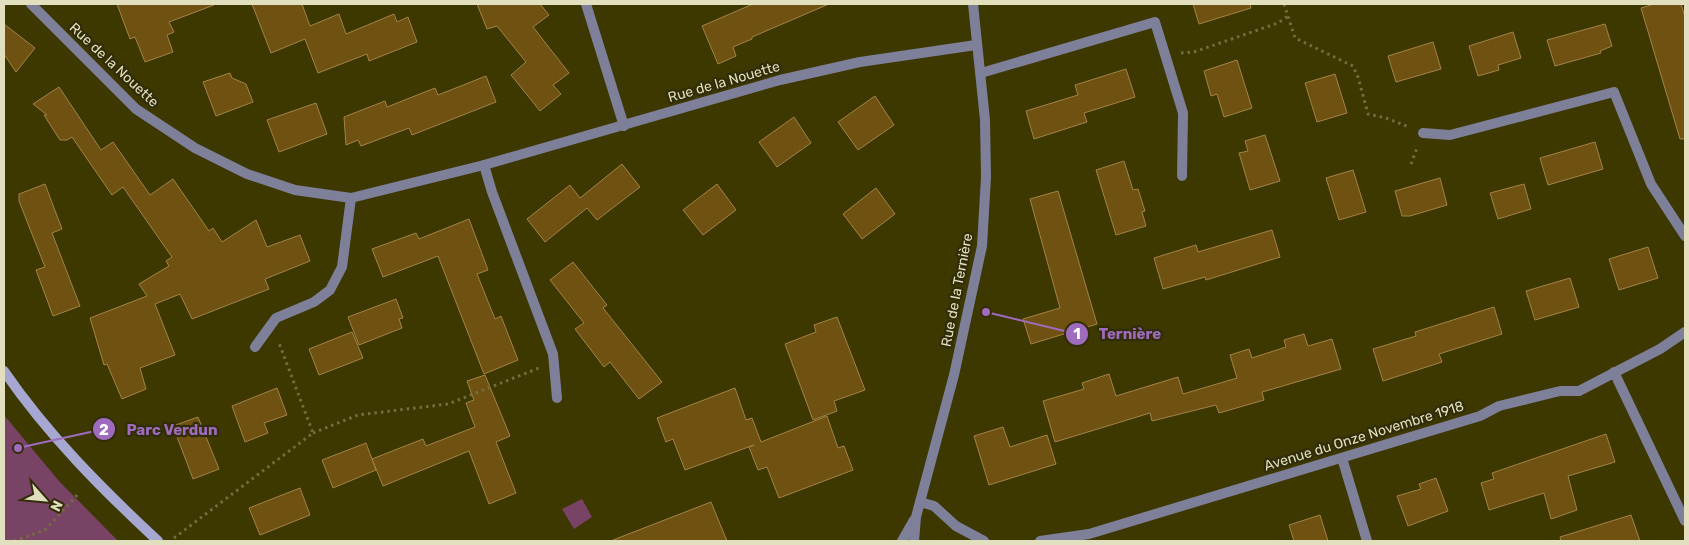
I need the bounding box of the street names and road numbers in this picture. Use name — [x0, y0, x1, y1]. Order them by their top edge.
street label: Rue de la Nouette — [66, 19, 162, 111]
street label: Rue de la Nouette — [666, 58, 782, 106]
street label: Rue de la Ternière — [938, 232, 976, 348]
street label: Avenue du Onze Novembre 1918 — [1262, 397, 1466, 475]

